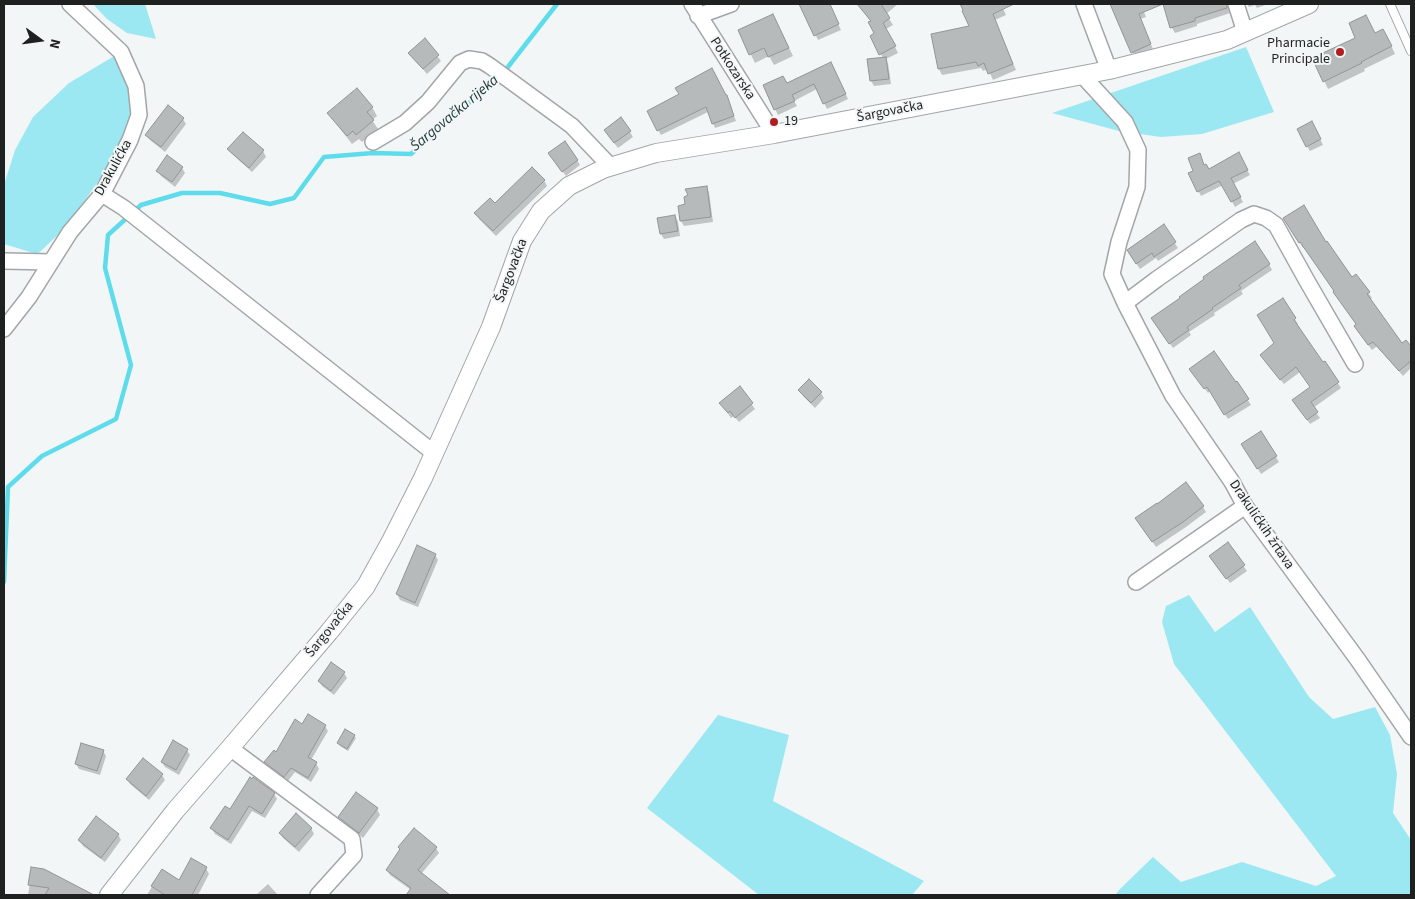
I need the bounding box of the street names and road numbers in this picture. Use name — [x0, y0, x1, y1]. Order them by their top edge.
street label: Potkozarska — [706, 35, 758, 103]
street label: Šargovačka — [855, 97, 925, 127]
street label: Drakulićka — [92, 137, 136, 199]
street label: Šargovačka — [492, 237, 532, 305]
street label: Drakulićkih žrtava — [1225, 477, 1297, 573]
street label: Šargovačka — [302, 599, 358, 661]

